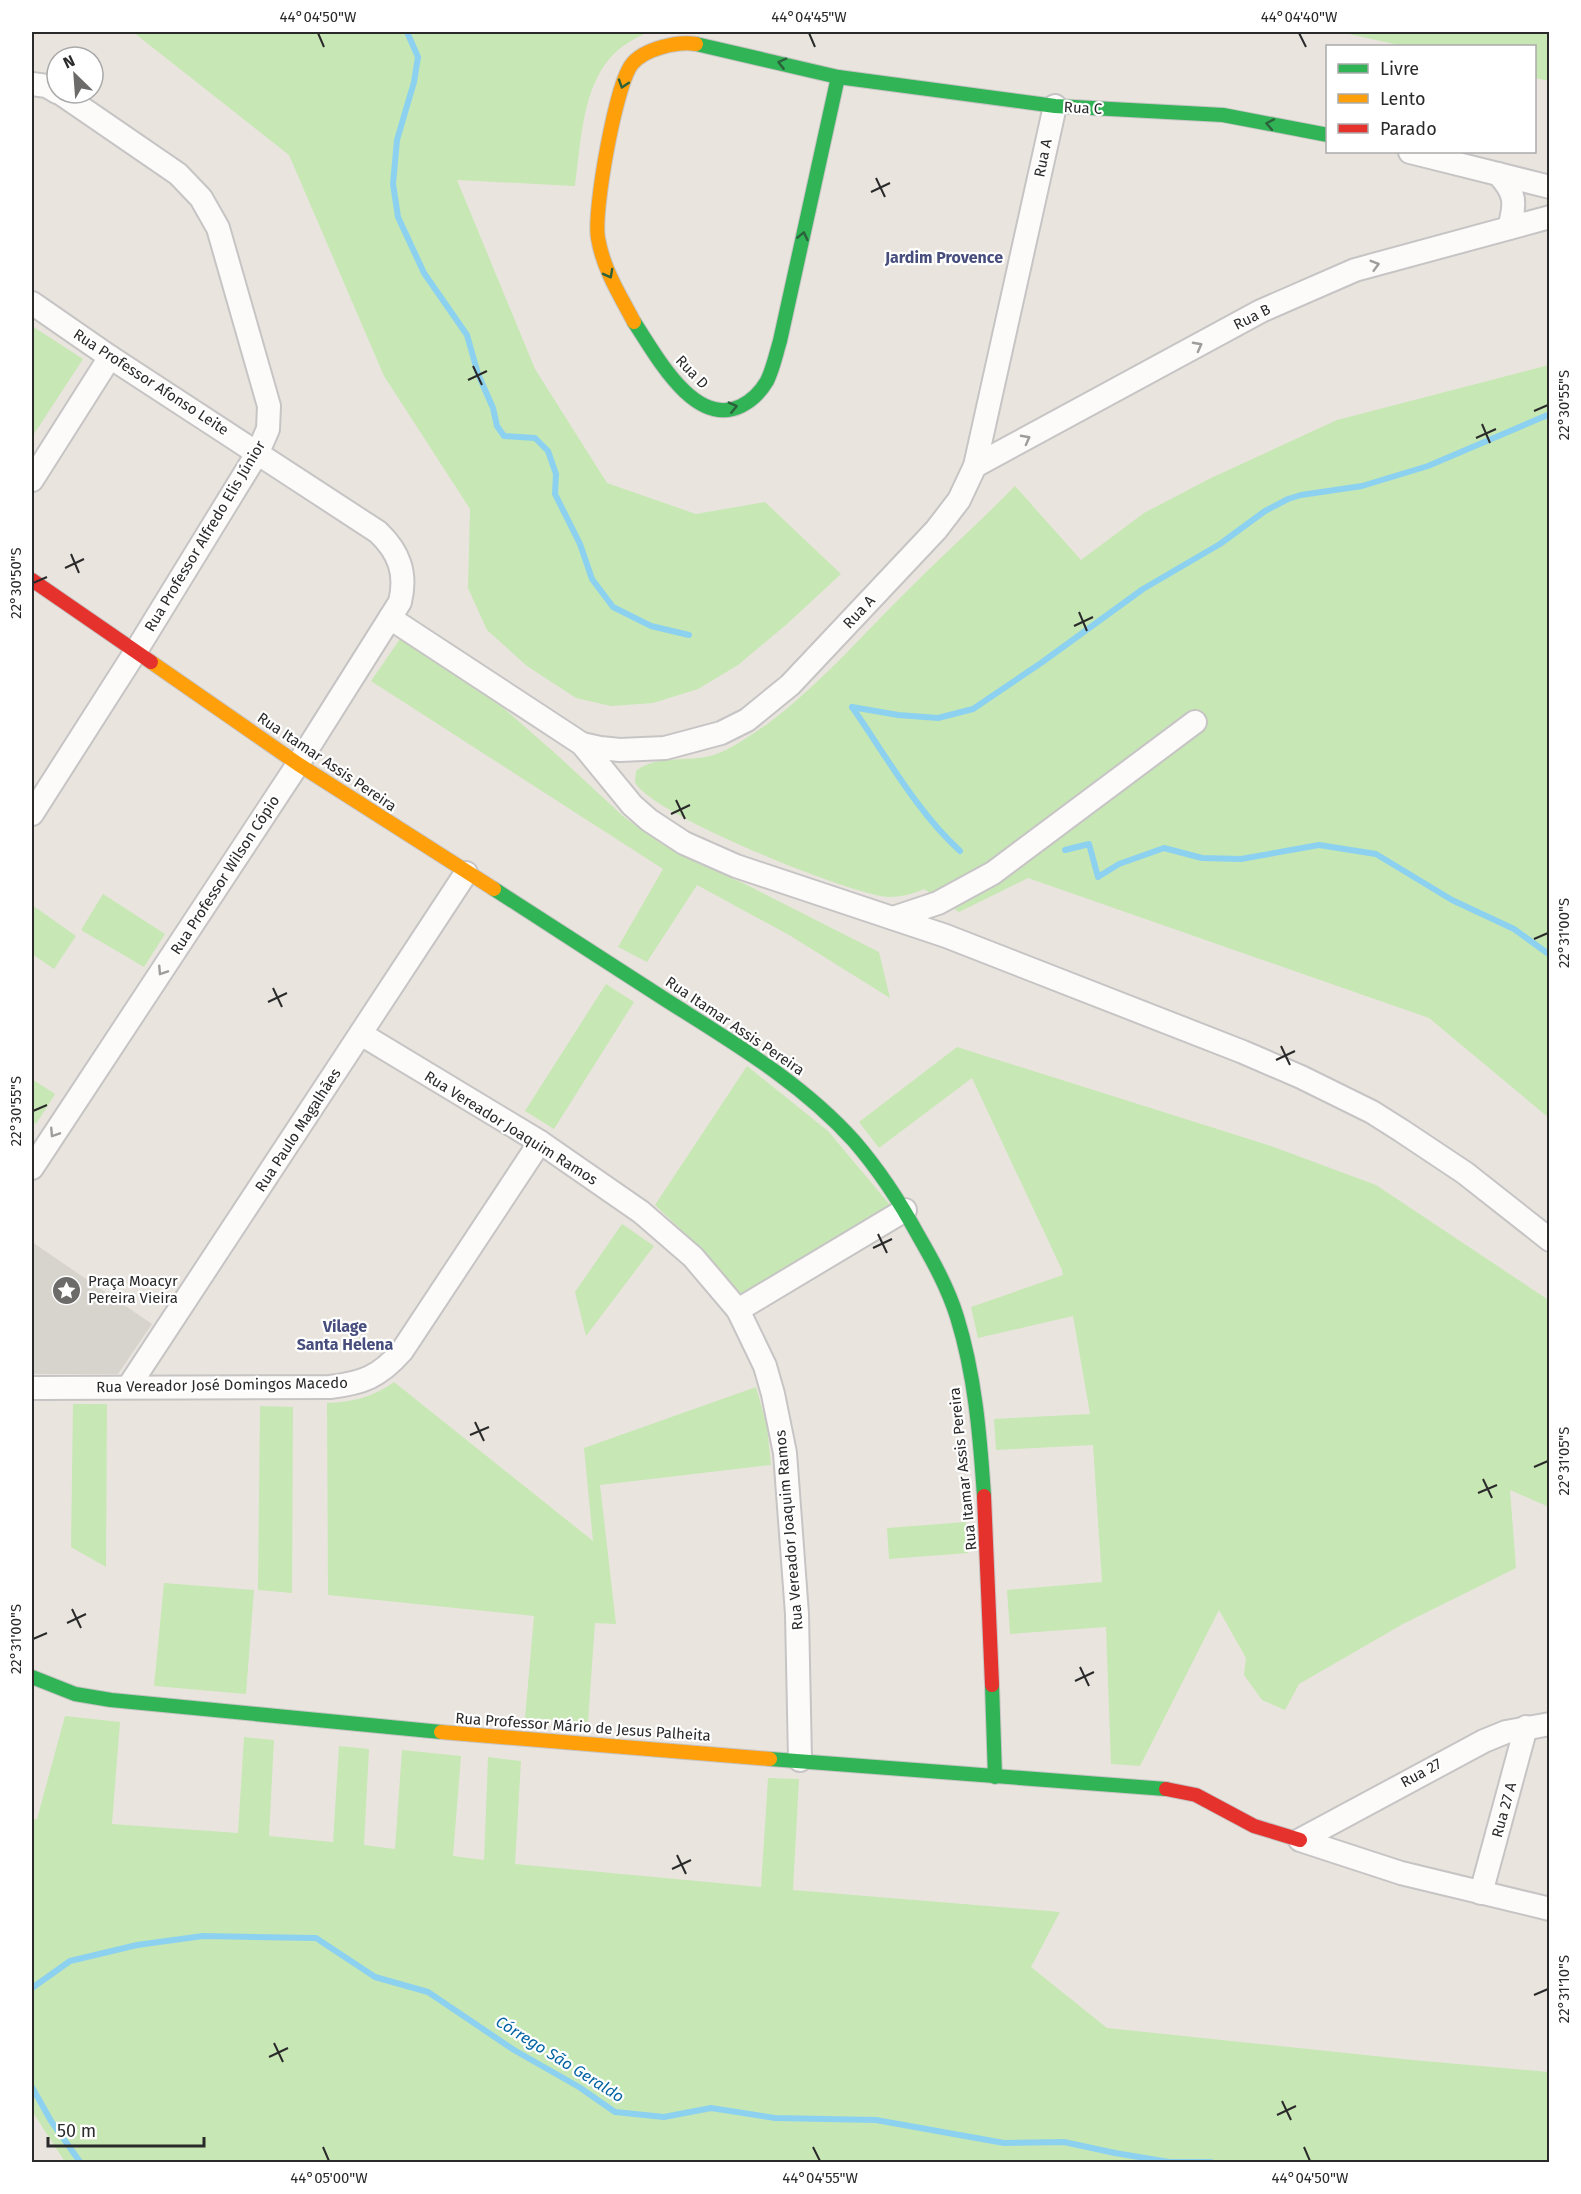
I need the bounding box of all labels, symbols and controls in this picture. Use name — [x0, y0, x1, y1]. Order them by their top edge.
text: 44°04'50"W — [280, 8, 357, 26]
text: 44°04'45"W — [771, 8, 847, 26]
text: 44°04'40"W — [1261, 8, 1338, 26]
north arrow — [45, 45, 105, 105]
legend — [1326, 45, 1536, 153]
text: N — [60, 51, 78, 73]
one-way arrow — [777, 58, 787, 70]
text: Livre — [1380, 58, 1419, 80]
one-way arrow — [618, 78, 631, 89]
text: Lento — [1380, 88, 1426, 110]
street label: Rua C — [1063, 98, 1103, 118]
one-way arrow — [1265, 118, 1275, 131]
text: Parado — [1380, 118, 1437, 140]
street label: Rua A — [1030, 137, 1056, 179]
one-way arrow — [796, 232, 809, 242]
district label: Jardim Provence — [884, 248, 1003, 267]
one-way arrow — [1369, 260, 1380, 272]
one-way arrow — [601, 268, 613, 279]
street label: Rua B — [1231, 300, 1273, 334]
street label: Rua Professor Afonso Leite — [70, 325, 232, 439]
one-way arrow — [1192, 342, 1202, 353]
street label: Rua D — [672, 352, 712, 392]
text: 22°30'55"S — [1555, 370, 1573, 440]
one-way arrow — [728, 402, 738, 415]
one-way arrow — [1020, 435, 1031, 446]
street label: Rua Professor Alfredo Elis Júnior — [141, 437, 269, 635]
text: 22°30'50"S — [7, 547, 25, 619]
street label: Rua A — [839, 591, 879, 632]
street label: Rua Itamar Assis Pereira — [254, 709, 400, 815]
street label: Rua Professor Wilson Cópio — [167, 792, 283, 958]
text: 22°31'00"S — [1555, 898, 1573, 968]
one-way arrow — [158, 964, 169, 975]
street label: Rua Itamar Assis Pereira — [662, 973, 808, 1079]
street label: Rua Paulo Magalhães — [251, 1065, 345, 1195]
street label: Rua Vereador Joaquim Ramos — [421, 1067, 601, 1189]
text: 22°30'55"S — [7, 1076, 25, 1146]
one-way arrow — [51, 1127, 62, 1138]
place label: Praça Moacyr Pereira Vieira — [88, 1272, 178, 1307]
place icon: Praça Moacyr Pereira Vieira — [51, 1274, 83, 1306]
district label: Vilage Santa Helena — [297, 1317, 394, 1354]
street label: Rua Vereador José Domingos Macedo — [96, 1374, 348, 1396]
street label: Rua Itamar Assis Pereira — [945, 1387, 981, 1551]
text: 22°31'05"S — [1555, 1426, 1573, 1496]
street label: Rua Vereador Joaquim Ramos — [771, 1429, 807, 1631]
text: 22°31'00"S — [7, 1604, 25, 1674]
street label: Rua Professor Mário de Jesus Palheita — [455, 1709, 711, 1745]
street label: Rua 27 — [1397, 1754, 1445, 1792]
street label: Rua 27 A — [1488, 1780, 1520, 1840]
text: 22°31'10"S — [1555, 1955, 1573, 2023]
water label: Córrego São Geraldo — [492, 2012, 628, 2106]
scale bar — [48, 2110, 204, 2148]
text: 50 m — [57, 2120, 96, 2142]
text: 44°05'00"W — [290, 2169, 368, 2187]
text: 44°04'55"W — [782, 2169, 858, 2187]
text: 44°04'50"W — [1272, 2169, 1349, 2187]

